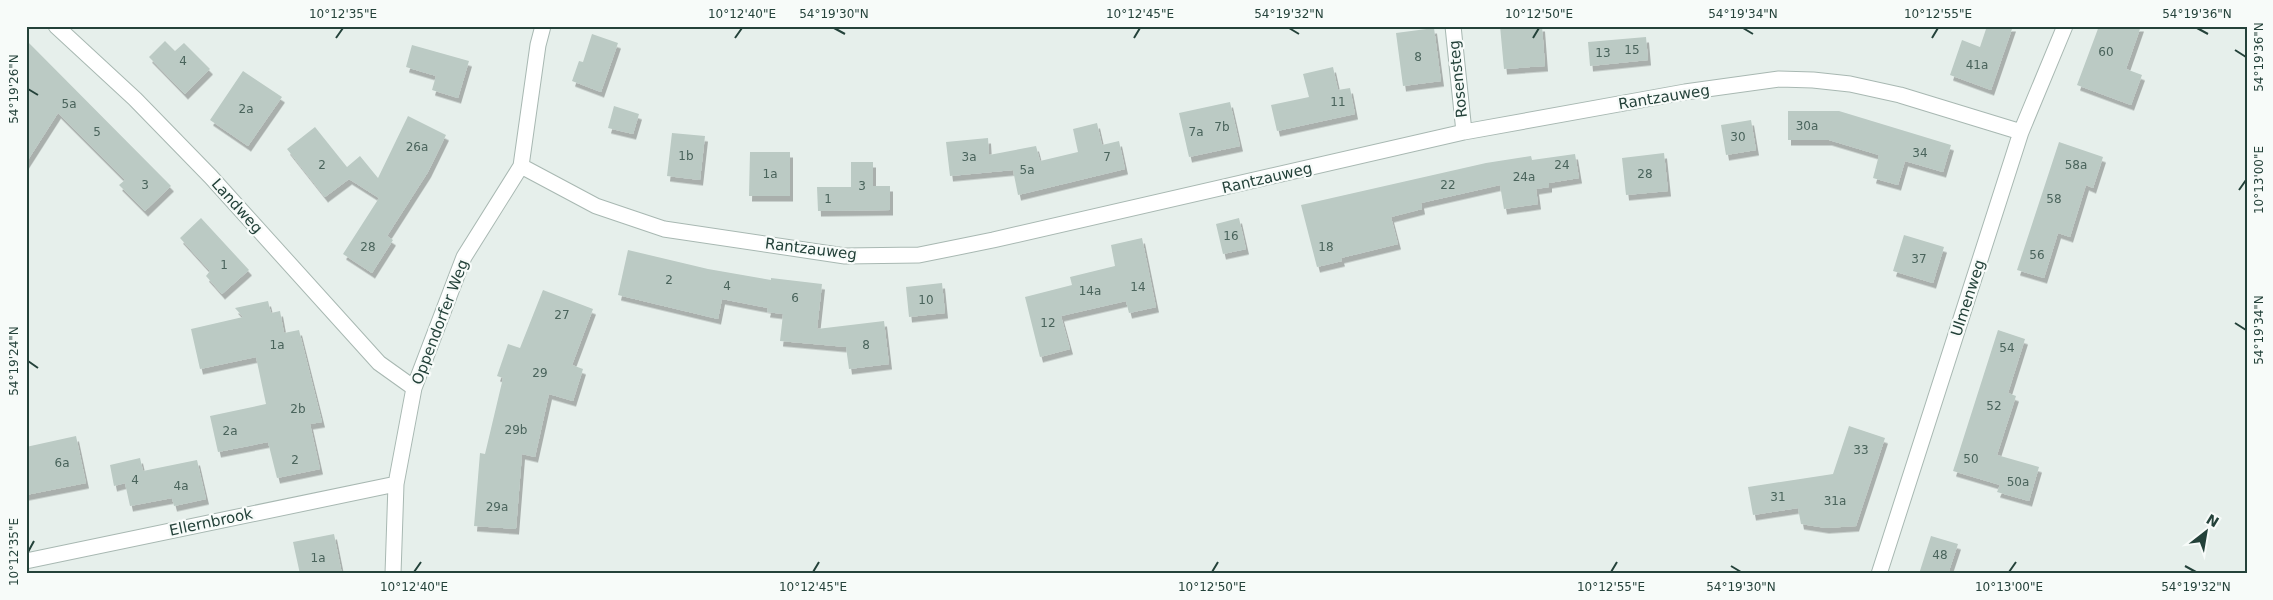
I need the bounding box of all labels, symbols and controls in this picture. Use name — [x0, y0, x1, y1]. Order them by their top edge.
text: 10°12'35"E — [309, 7, 377, 21]
text: 10°12'40"E — [708, 7, 776, 21]
text: 54°19'30"N — [799, 7, 869, 21]
text: 10°12'45"E — [1106, 7, 1174, 21]
text: 54°19'32"N — [1254, 7, 1324, 21]
text: 10°12'50"E — [1505, 7, 1573, 21]
text: 54°19'34"N — [1708, 7, 1778, 21]
text: 10°12'55"E — [1904, 7, 1972, 21]
text: 54°19'36"N — [2162, 7, 2232, 21]
text: 54°19'36"N — [2252, 22, 2266, 92]
street label: Rosensteg — [1445, 39, 1471, 119]
house number: 15 — [1624, 43, 1640, 57]
house number: 60 — [2098, 45, 2114, 59]
house number: 13 — [1595, 46, 1611, 60]
house number: 8 — [1414, 50, 1422, 64]
text: 54°19'26"N — [7, 54, 21, 124]
house number: 4 — [179, 54, 187, 68]
house number: 41a — [1966, 58, 1988, 72]
street label: Rantzauweg — [1617, 81, 1711, 113]
house number: 11 — [1330, 95, 1346, 109]
house number: 5a — [62, 97, 77, 111]
house number: 2a — [239, 102, 254, 116]
house number: 30a — [1796, 119, 1818, 133]
house number: 7b — [1214, 120, 1230, 134]
house number: 5 — [93, 125, 101, 139]
house number: 7a — [1189, 125, 1204, 139]
house number: 30 — [1730, 130, 1746, 144]
house number: 26a — [406, 140, 428, 154]
house number: 34 — [1912, 146, 1928, 160]
text: 10°13'00"E — [2252, 146, 2266, 214]
house number: 1b — [678, 149, 694, 163]
house number: 3a — [962, 150, 977, 164]
house number: 7 — [1103, 150, 1111, 164]
house number: 2 — [318, 158, 326, 172]
house number: 24 — [1554, 158, 1570, 172]
house number: 58a — [2065, 158, 2087, 172]
street label: Rantzauweg — [1220, 159, 1314, 197]
house number: 5a — [1020, 163, 1035, 177]
house number: 1a — [763, 167, 778, 181]
house number: 28 — [1637, 167, 1653, 181]
house number: 24a — [1513, 170, 1535, 184]
street label: Landweg — [208, 175, 266, 237]
house number: 3 — [141, 178, 149, 192]
house number: 22 — [1440, 178, 1456, 192]
house number: 3 — [858, 179, 866, 193]
house number: 1 — [824, 192, 832, 206]
house number: 58 — [2046, 192, 2062, 206]
house number: 16 — [1223, 229, 1239, 243]
street label: Rantzauweg — [764, 234, 858, 264]
house number: 28 — [360, 240, 376, 254]
house number: 18 — [1318, 240, 1334, 254]
house number: 56 — [2029, 248, 2045, 262]
house number: 37 — [1911, 252, 1927, 266]
street label: Oppendorfer Weg — [408, 257, 472, 387]
street label: Ulmenweg — [1947, 257, 1989, 339]
house number: 1 — [220, 258, 228, 272]
house number: 2 — [665, 273, 673, 287]
house number: 4 — [723, 279, 731, 293]
house number: 14 — [1130, 280, 1146, 294]
house number: 14a — [1079, 284, 1101, 298]
house number: 6 — [791, 291, 799, 305]
house number: 10 — [918, 293, 934, 307]
text: 54°19'34"N — [2252, 295, 2266, 365]
house number: 27 — [554, 308, 570, 322]
house number: 12 — [1040, 316, 1056, 330]
text: 54°19'24"N — [7, 326, 21, 396]
house number: 1a — [270, 338, 285, 352]
house number: 8 — [862, 338, 870, 352]
house number: 54 — [1999, 341, 2015, 355]
house number: 29 — [532, 366, 548, 380]
house number: 52 — [1986, 399, 2002, 413]
house number: 2b — [290, 402, 306, 416]
house number: 29b — [505, 423, 527, 437]
house number: 2a — [223, 424, 238, 438]
house number: 33 — [1853, 443, 1869, 457]
house number: 50 — [1963, 452, 1979, 466]
house number: 2 — [291, 453, 299, 467]
house number: 6a — [55, 456, 70, 470]
house number: 4 — [131, 473, 139, 487]
house number: 50a — [2007, 475, 2029, 489]
house number: 4a — [174, 479, 189, 493]
house number: 31 — [1770, 490, 1786, 504]
house number: 31a — [1824, 494, 1846, 508]
house number: 29a — [486, 500, 508, 514]
street label: Ellernbrook — [168, 504, 255, 540]
north arrow — [2180, 508, 2230, 558]
text: N — [2204, 511, 2222, 531]
text: 10°12'35"E — [7, 518, 21, 586]
house number: 48 — [1932, 548, 1948, 562]
house number: 1a — [311, 551, 326, 565]
text: 10°12'40"E — [380, 580, 448, 594]
text: 10°12'45"E — [779, 580, 847, 594]
text: 10°12'50"E — [1178, 580, 1246, 594]
text: 10°12'55"E — [1577, 580, 1645, 594]
text: 54°19'30"N — [1706, 580, 1776, 594]
text: 10°13'00"E — [1975, 580, 2043, 594]
text: 54°19'32"N — [2161, 580, 2231, 594]

